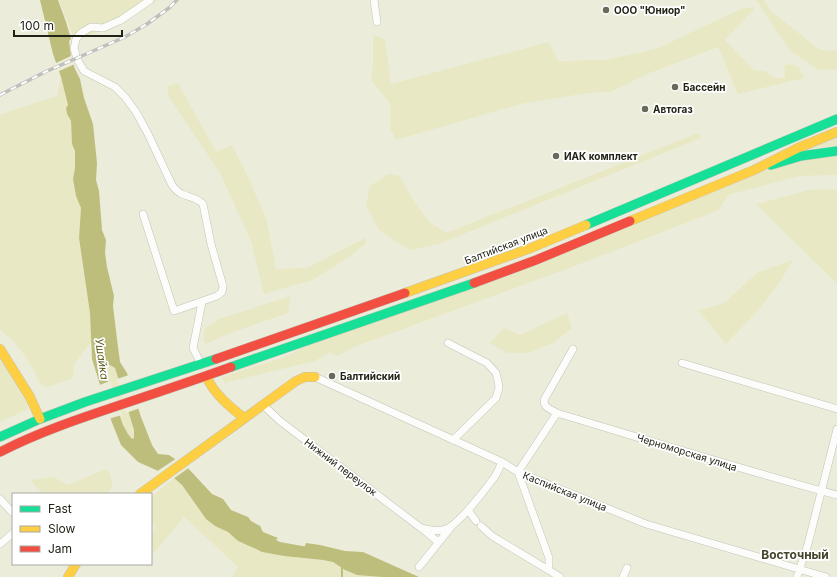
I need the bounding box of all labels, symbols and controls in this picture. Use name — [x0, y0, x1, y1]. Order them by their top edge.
place label: ООО "Юниор" — [614, 4, 686, 16]
marker: ООО "Юниор" — [601, 5, 611, 15]
scale bar — [14, 12, 122, 38]
text: 100 m — [20, 18, 54, 33]
place label: Бассейн — [683, 81, 725, 93]
marker: Бассейн — [670, 82, 680, 92]
place label: Автогаз — [653, 103, 693, 115]
marker: Автогаз — [640, 104, 650, 114]
place label: ИАК комплект — [564, 150, 638, 162]
marker: ИАК комплект — [551, 151, 561, 161]
street label: Балтийская улица — [463, 224, 549, 266]
water label: Ушайка — [92, 337, 112, 381]
place label: Балтийский — [340, 370, 400, 382]
marker: Балтийский — [327, 371, 337, 381]
street label: Черноморская улица — [635, 431, 739, 473]
street label: Нижний переулок — [302, 436, 380, 499]
street label: Каспийская улица — [521, 469, 609, 513]
legend — [12, 493, 152, 565]
text: Fast — [48, 501, 72, 516]
text: Slow — [48, 521, 76, 536]
text: Jam — [48, 541, 72, 556]
district label: Восточный — [761, 547, 829, 562]

